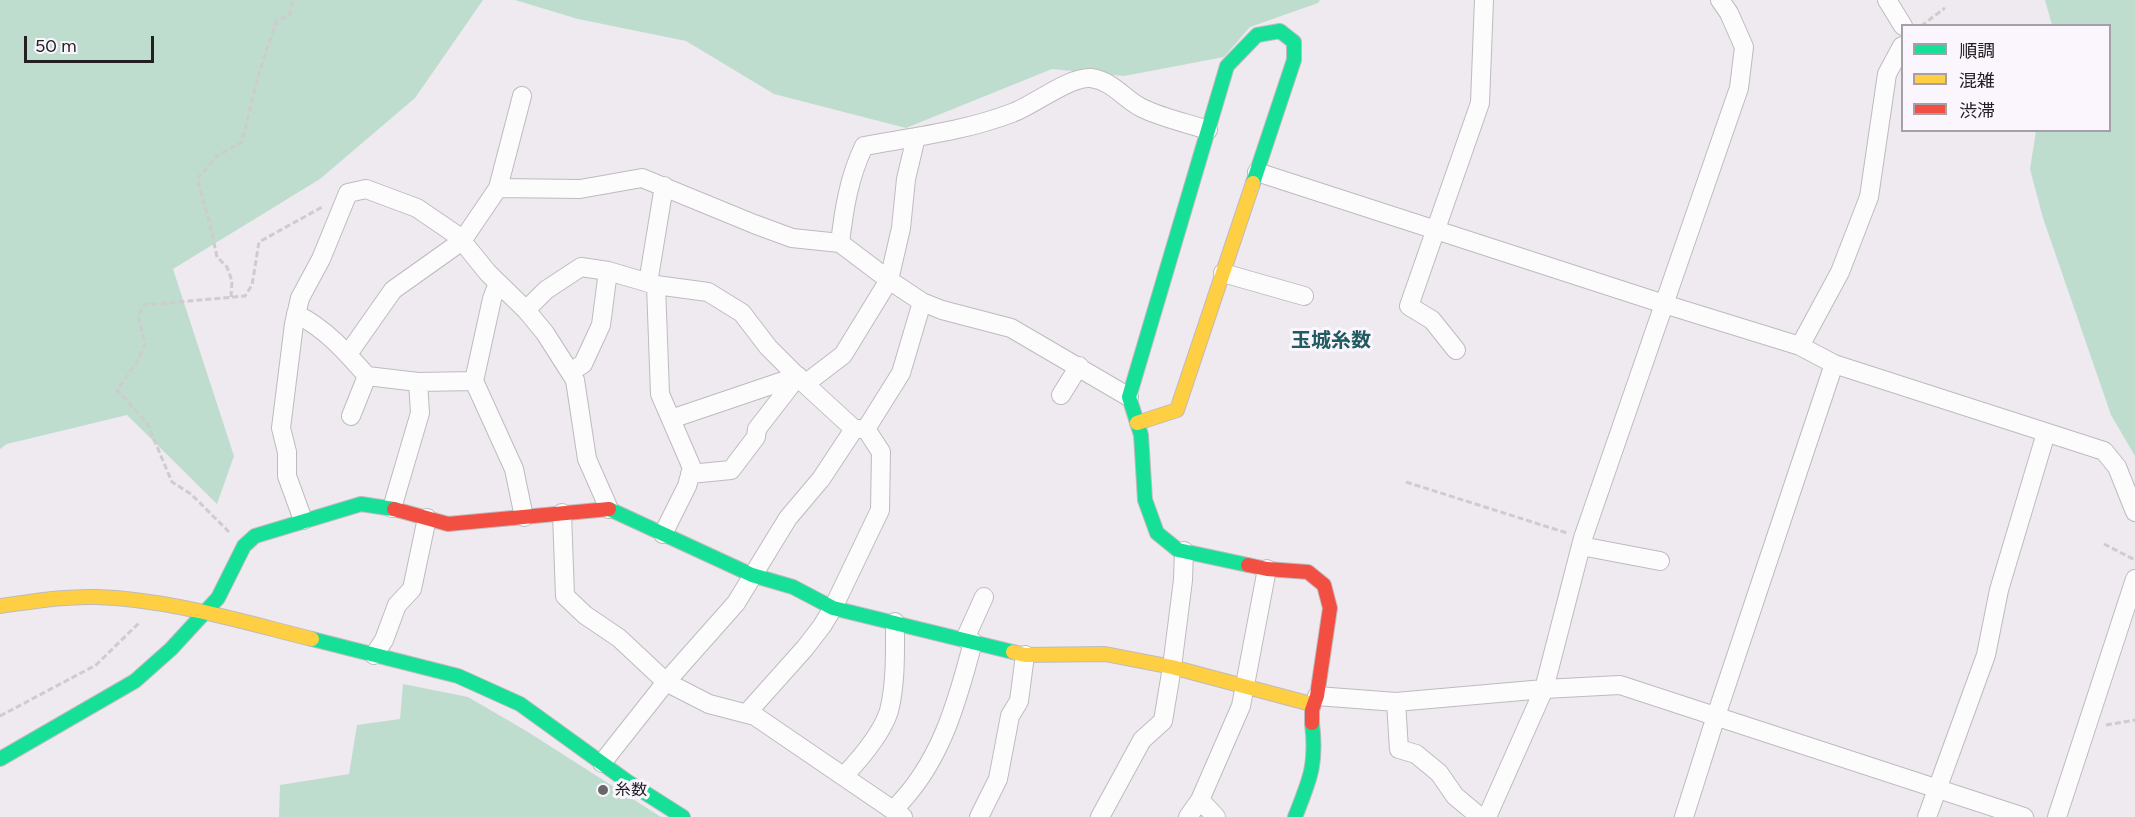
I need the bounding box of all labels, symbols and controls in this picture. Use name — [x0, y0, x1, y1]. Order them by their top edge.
scale bar — [27, 24, 158, 62]
legend — [1901, 24, 2111, 132]
text: 50 m — [35, 35, 77, 57]
text: 順調 — [1959, 40, 1995, 62]
text: 混雑 — [1959, 70, 1995, 92]
text: 渋滞 — [1959, 100, 1995, 122]
district label: 玉城糸数 — [1291, 329, 1371, 353]
place label: 糸数 — [615, 780, 647, 800]
marker: 糸数 — [596, 783, 610, 797]

